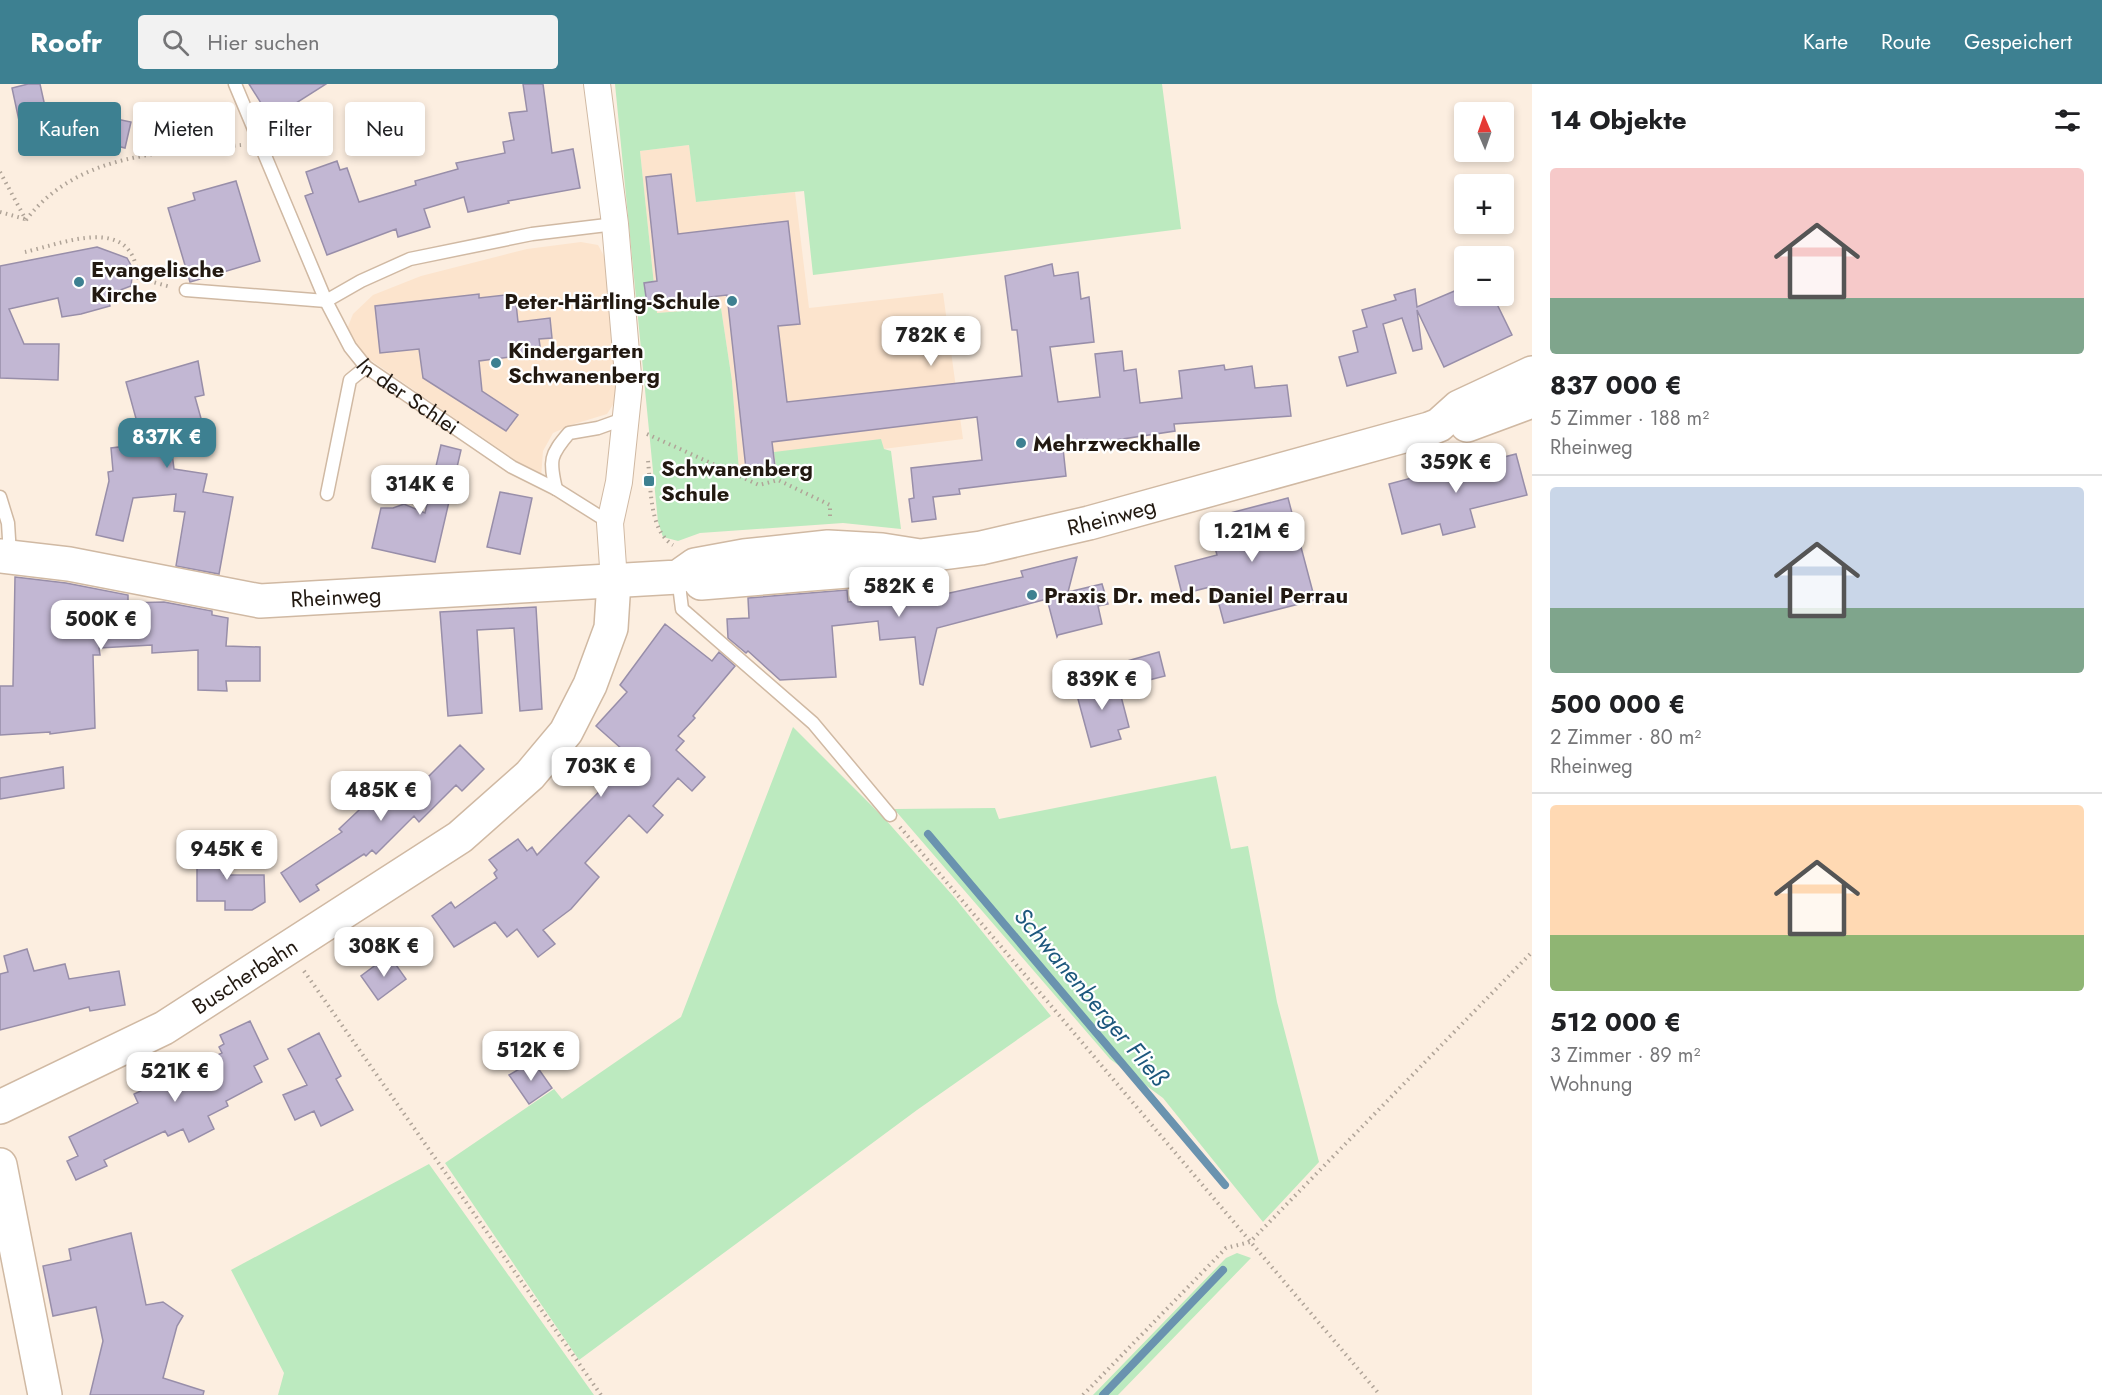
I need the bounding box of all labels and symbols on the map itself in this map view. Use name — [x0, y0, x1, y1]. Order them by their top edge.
north arrow — [1454, 102, 1514, 162]
place label: Evangelische Kirche — [91, 253, 224, 310]
marker: Evangelische Kirche — [72, 275, 86, 289]
place label: Peter-Härtling-Schule — [504, 285, 720, 317]
marker: Peter-Härtling-Schule — [725, 294, 739, 308]
pin: 782K € — [882, 316, 980, 367]
place label: Kindergarten Schwanenberg — [508, 334, 660, 391]
street label: In der Schlei — [349, 351, 466, 442]
marker: Kindergarten Schwanenberg — [489, 356, 503, 370]
pin: 837K € — [118, 418, 216, 469]
place label: Mehrzweckhalle — [1033, 427, 1201, 459]
marker: Mehrzweckhalle — [1014, 436, 1028, 450]
pin: 359K € — [1407, 443, 1505, 494]
place label: Schwanenberg Schule — [661, 452, 813, 509]
pin: 314K € — [371, 465, 469, 516]
marker: Schwanenberg Schule — [642, 474, 656, 488]
street label: Rheinweg — [1064, 489, 1160, 544]
pin: 1.21M € — [1197, 512, 1307, 563]
pin: 582K € — [850, 567, 948, 618]
street label: Rheinweg — [290, 578, 382, 615]
place label: Praxis Dr. med. Daniel Perrau — [1044, 579, 1348, 611]
marker: Praxis Dr. med. Daniel Perrau — [1025, 588, 1039, 602]
pin: 500K € — [52, 600, 150, 651]
pin: 839K € — [1053, 660, 1151, 711]
pin: 703K € — [552, 747, 650, 798]
pin: 485K € — [332, 771, 430, 822]
pin: 945K € — [178, 830, 276, 881]
water label: Schwanenberger Fließ — [1006, 900, 1177, 1094]
pin: 308K € — [335, 927, 433, 978]
street label: Buscherbahn — [186, 930, 304, 1022]
pin: 512K € — [482, 1031, 580, 1082]
pin: 521K € — [126, 1052, 224, 1103]

